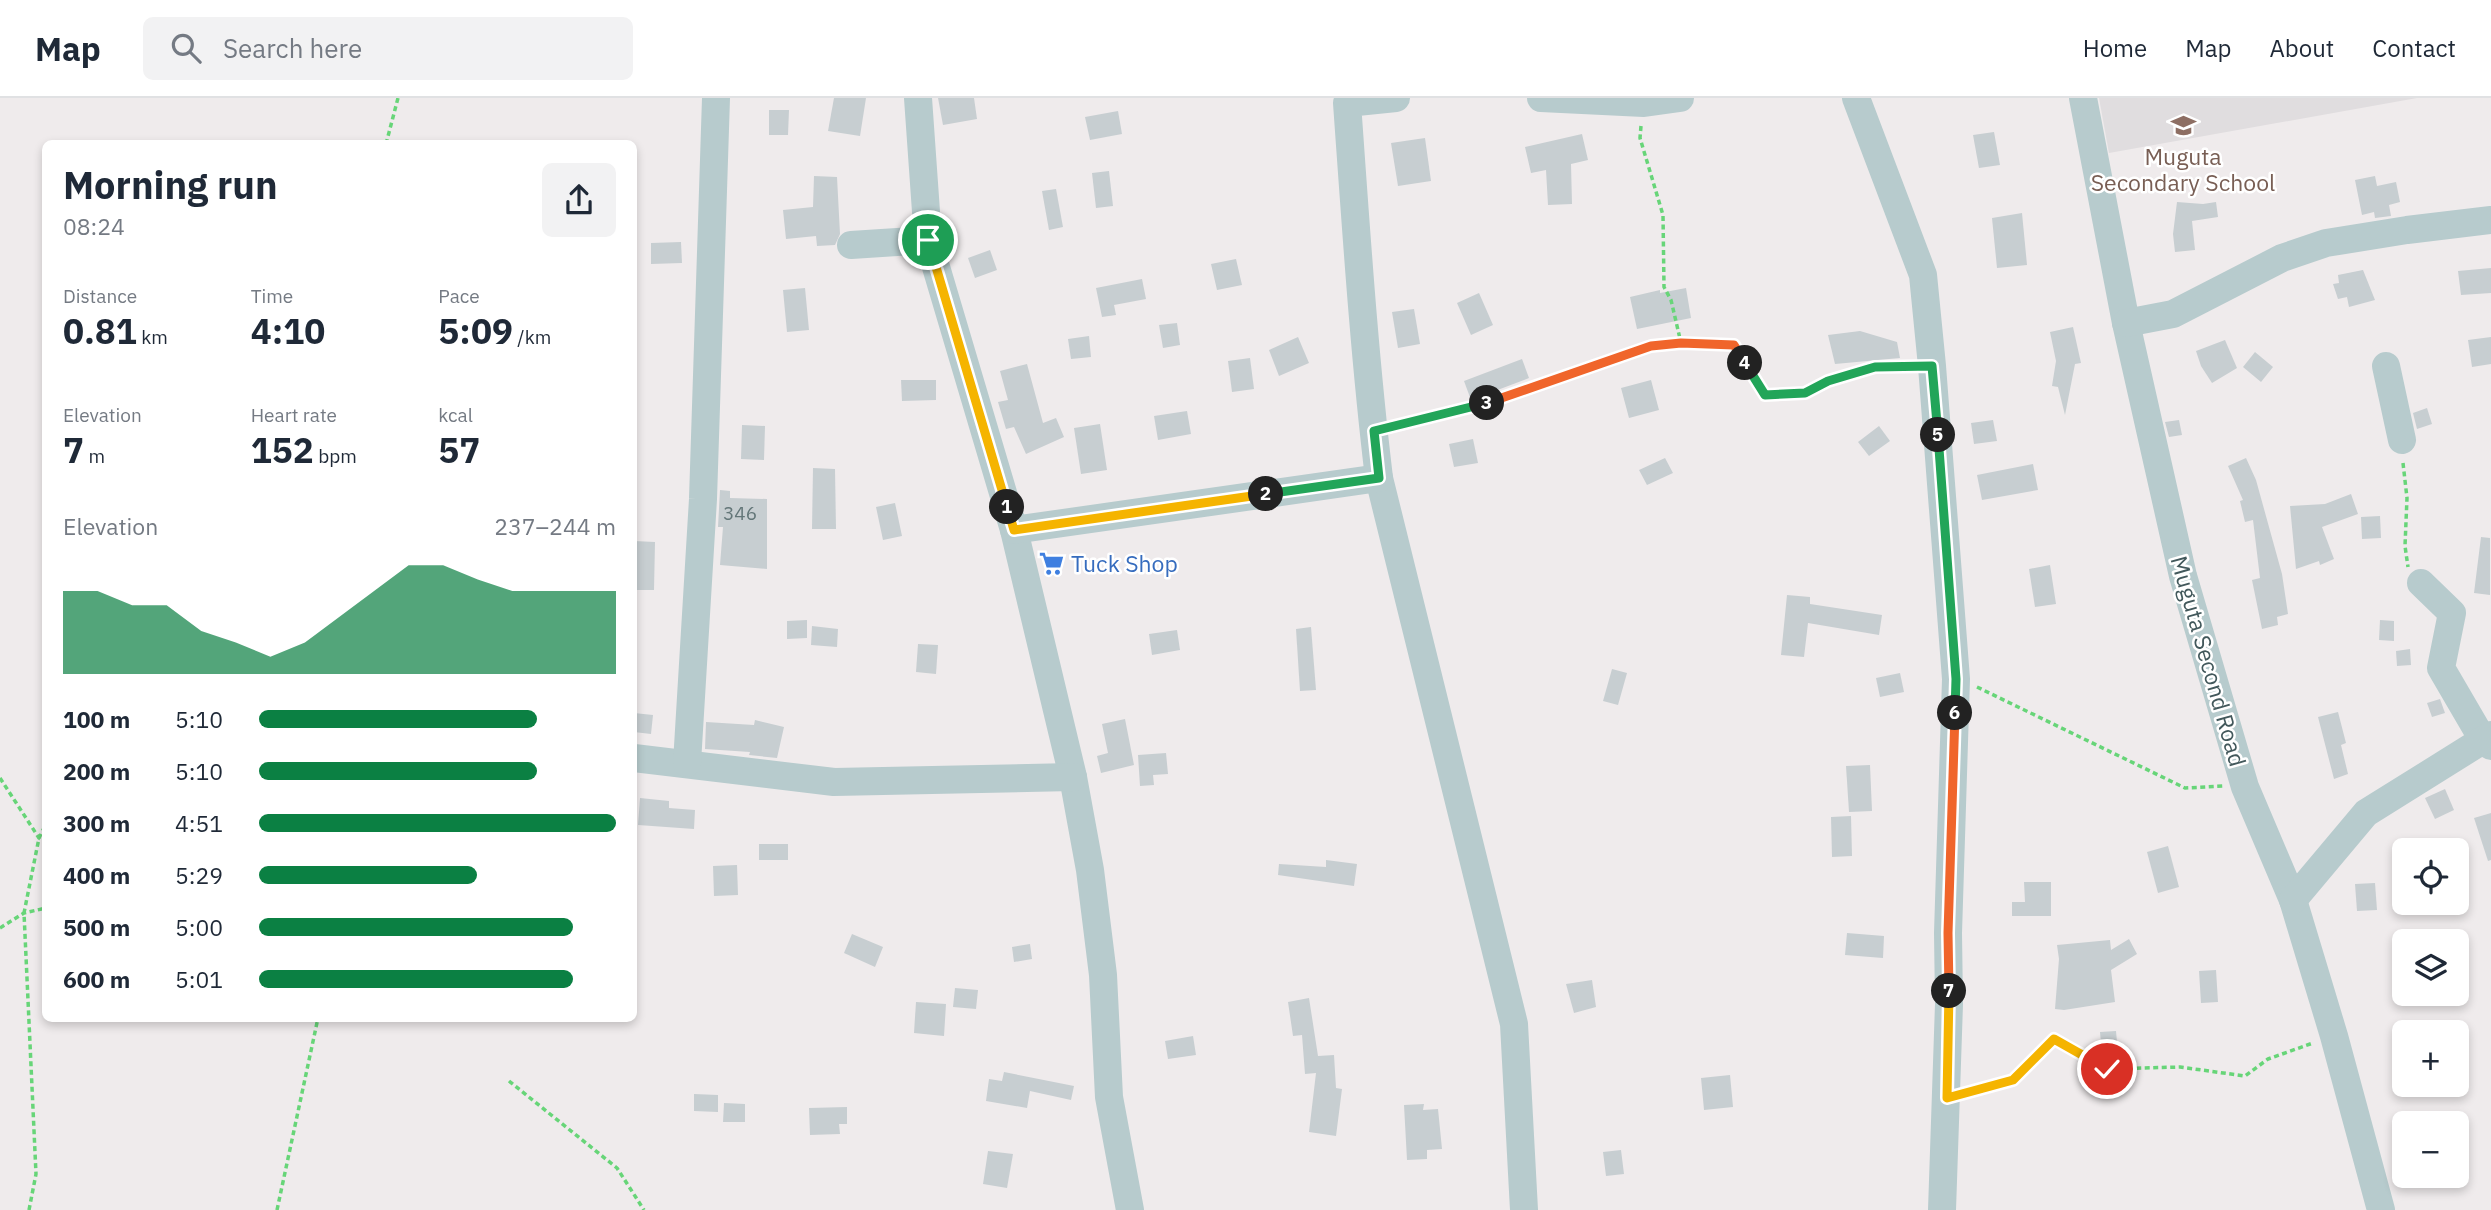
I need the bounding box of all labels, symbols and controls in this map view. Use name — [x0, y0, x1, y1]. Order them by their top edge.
search box — [143, 17, 633, 80]
text: Map — [35, 27, 101, 70]
icon: search — [167, 29, 205, 67]
text: Search here — [223, 31, 362, 65]
text: Home — [2083, 32, 2147, 64]
text: Map — [2185, 32, 2231, 64]
text: About — [2269, 32, 2334, 64]
text: Contact — [2372, 32, 2456, 64]
school or university icon: Muguta Secondary School — [2169, 112, 2197, 140]
place label: Muguta Secondary School — [2091, 141, 2275, 197]
text: Morning run — [63, 160, 278, 209]
button: share — [542, 163, 616, 237]
pin — [898, 210, 958, 270]
text: 08:24 — [63, 211, 125, 241]
icon: arrive — [909, 221, 947, 259]
text: Distance — [63, 284, 137, 308]
text: Time — [251, 284, 293, 308]
text: Pace — [438, 284, 480, 308]
text: 0.81 — [63, 308, 137, 354]
text: 4:10 — [251, 308, 325, 354]
text: 5:09 — [438, 308, 513, 354]
text: km — [137, 325, 168, 349]
text: /km — [513, 325, 551, 349]
pin: 4 — [1728, 345, 1762, 380]
text: 4 — [1739, 350, 1750, 374]
pin: 3 — [1470, 386, 1504, 420]
text: 3 — [1481, 390, 1492, 414]
text: Elevation — [63, 403, 142, 427]
text: Heart rate — [251, 403, 337, 427]
text: kcal — [438, 403, 473, 427]
pin: 5 — [1920, 418, 1955, 452]
text: 5 — [1932, 422, 1943, 446]
text: 7 — [63, 427, 84, 473]
text: 152 — [251, 427, 314, 473]
text: 57 — [438, 427, 480, 473]
text: m — [84, 444, 105, 468]
text: bpm — [314, 444, 357, 468]
pin: 2 — [1248, 476, 1284, 512]
text: 2 — [1260, 481, 1271, 505]
pin: 1 — [990, 490, 1024, 524]
text: 1 — [1001, 494, 1012, 518]
house number: 346 — [723, 501, 757, 525]
text: Elevation — [63, 511, 158, 541]
text: 237–244 m — [494, 511, 616, 541]
place label: Tuck Shop — [1071, 548, 1178, 578]
supermarket icon: Tuck Shop — [1037, 549, 1065, 577]
street label: Muguta Second Road — [2165, 552, 2253, 770]
pin: 6 — [1938, 696, 1972, 730]
text: 6 — [1949, 700, 1960, 724]
text: 100 m — [63, 704, 130, 734]
text: 5:10 — [175, 704, 223, 734]
text: 200 m — [63, 756, 130, 786]
text: 5:10 — [175, 756, 223, 786]
text: 300 m — [63, 808, 130, 838]
text: 4:51 — [175, 808, 223, 838]
map controls — [2392, 838, 2469, 1188]
button: locate — [2392, 838, 2469, 915]
text: 400 m — [63, 860, 130, 890]
text: 5:29 — [175, 860, 223, 890]
text: 500 m — [63, 912, 130, 942]
text: 5:00 — [175, 912, 223, 942]
button: layers — [2392, 929, 2469, 1006]
text: 600 m — [63, 964, 130, 994]
text: 5:01 — [175, 964, 223, 994]
pin: 7 — [1932, 974, 1966, 1008]
text: 7 — [1943, 978, 1954, 1002]
button: + — [2392, 1020, 2469, 1097]
pin — [2077, 1039, 2137, 1099]
icon: check — [2088, 1050, 2126, 1088]
button: − — [2392, 1111, 2469, 1188]

